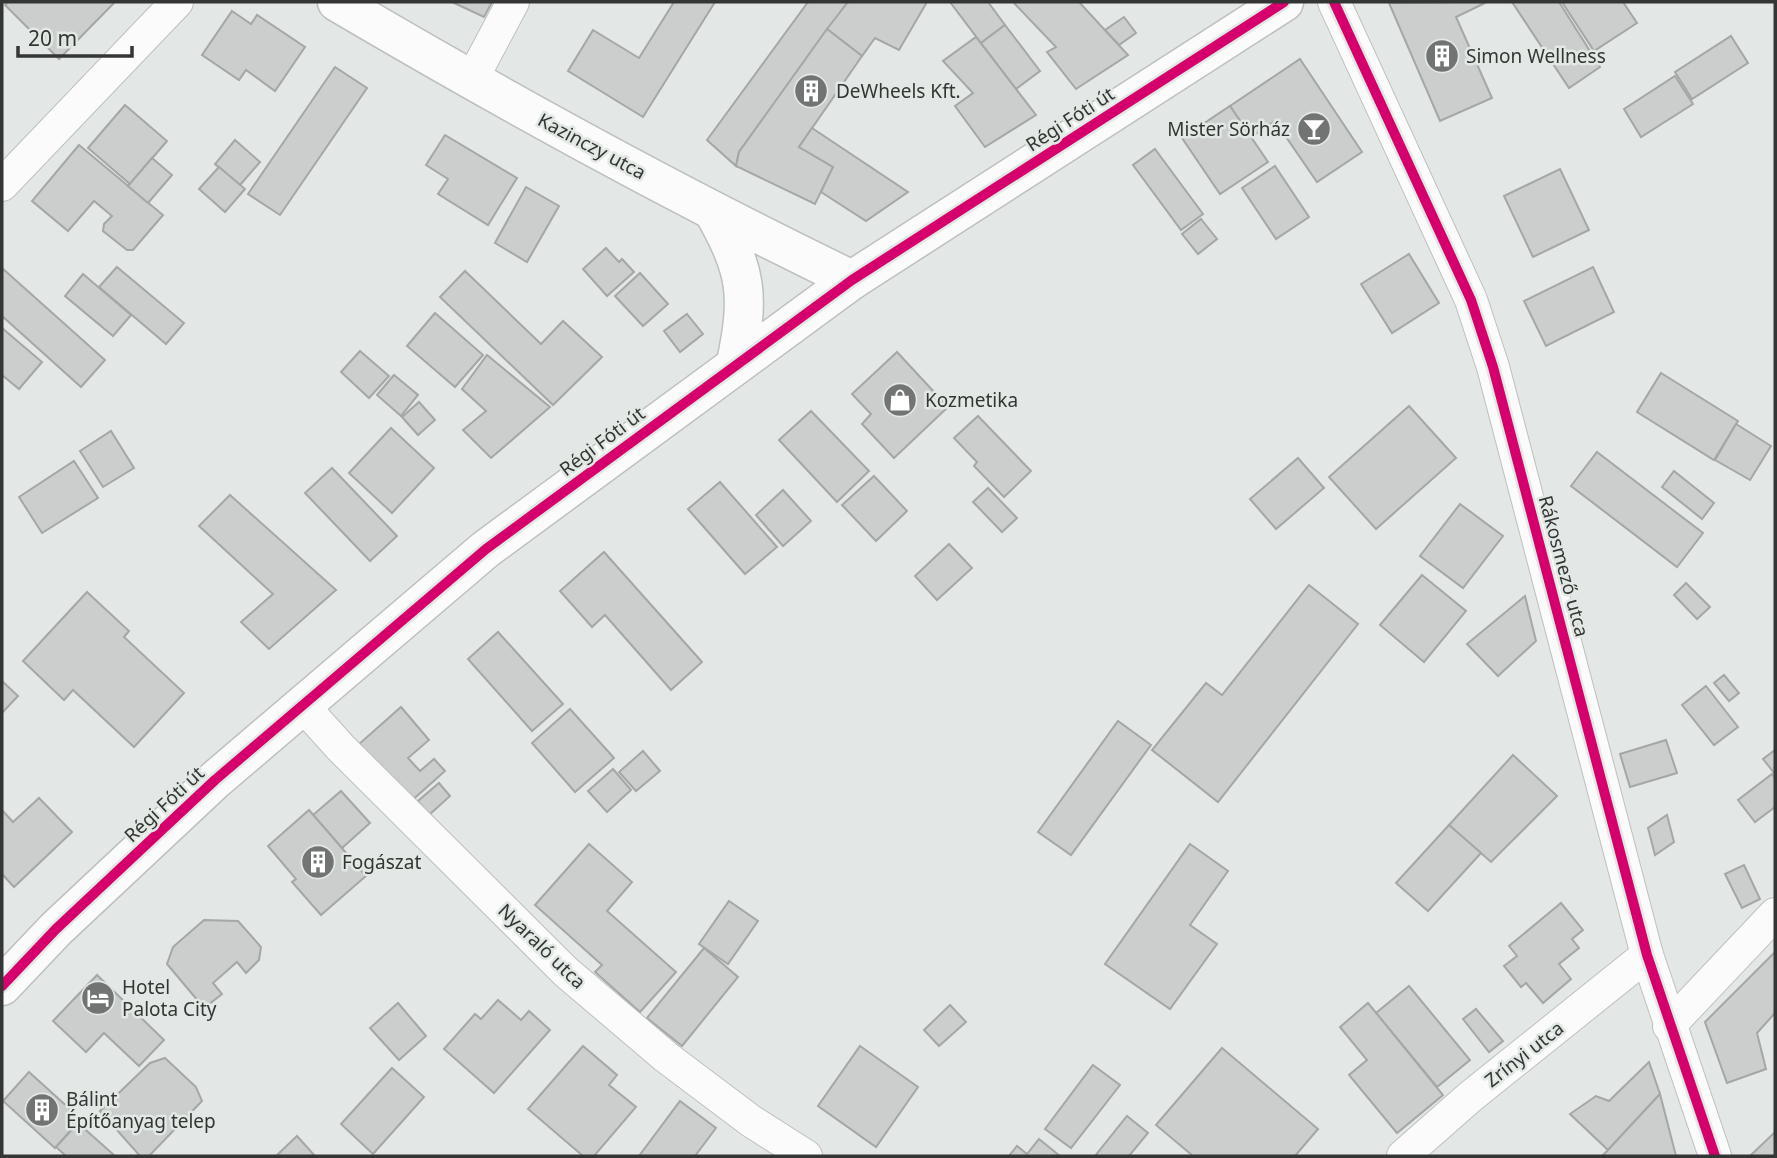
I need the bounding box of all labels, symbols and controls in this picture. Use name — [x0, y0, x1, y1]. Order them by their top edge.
scale bar — [18, 14, 131, 58]
text: 20 m — [28, 24, 77, 52]
building icon: Simon Wellness — [1423, 37, 1461, 75]
place label: Simon Wellness — [1466, 43, 1606, 69]
building icon: DeWheels Kft. — [792, 72, 830, 110]
place label: DeWheels Kft. — [836, 78, 961, 104]
street label: Régi Fóti út — [1021, 81, 1119, 157]
street label: Kazinczy utca — [533, 107, 651, 185]
bar icon: Mister Sörház — [1295, 110, 1333, 148]
place label: Mister Sörház — [1167, 116, 1290, 142]
shop icon: Kozmetika — [881, 381, 919, 419]
place label: Kozmetika — [925, 387, 1018, 413]
street label: Régi Fóti út — [554, 400, 650, 482]
street label: Rákosmező utca — [1533, 492, 1595, 640]
street label: Régi Fóti út — [118, 760, 210, 848]
building icon: Fogászat — [299, 843, 337, 881]
place label: Fogászat — [342, 849, 421, 875]
street label: Nyaraló utca — [492, 898, 592, 994]
place label: Hotel Palota City — [122, 974, 217, 1022]
hotel icon: Hotel Palota City — [79, 979, 117, 1017]
street label: Zrínyi utca — [1479, 1015, 1569, 1093]
place label: Bálint Építőanyag telep — [66, 1086, 216, 1134]
building icon: Bálint Építőanyag telep — [23, 1091, 61, 1129]

